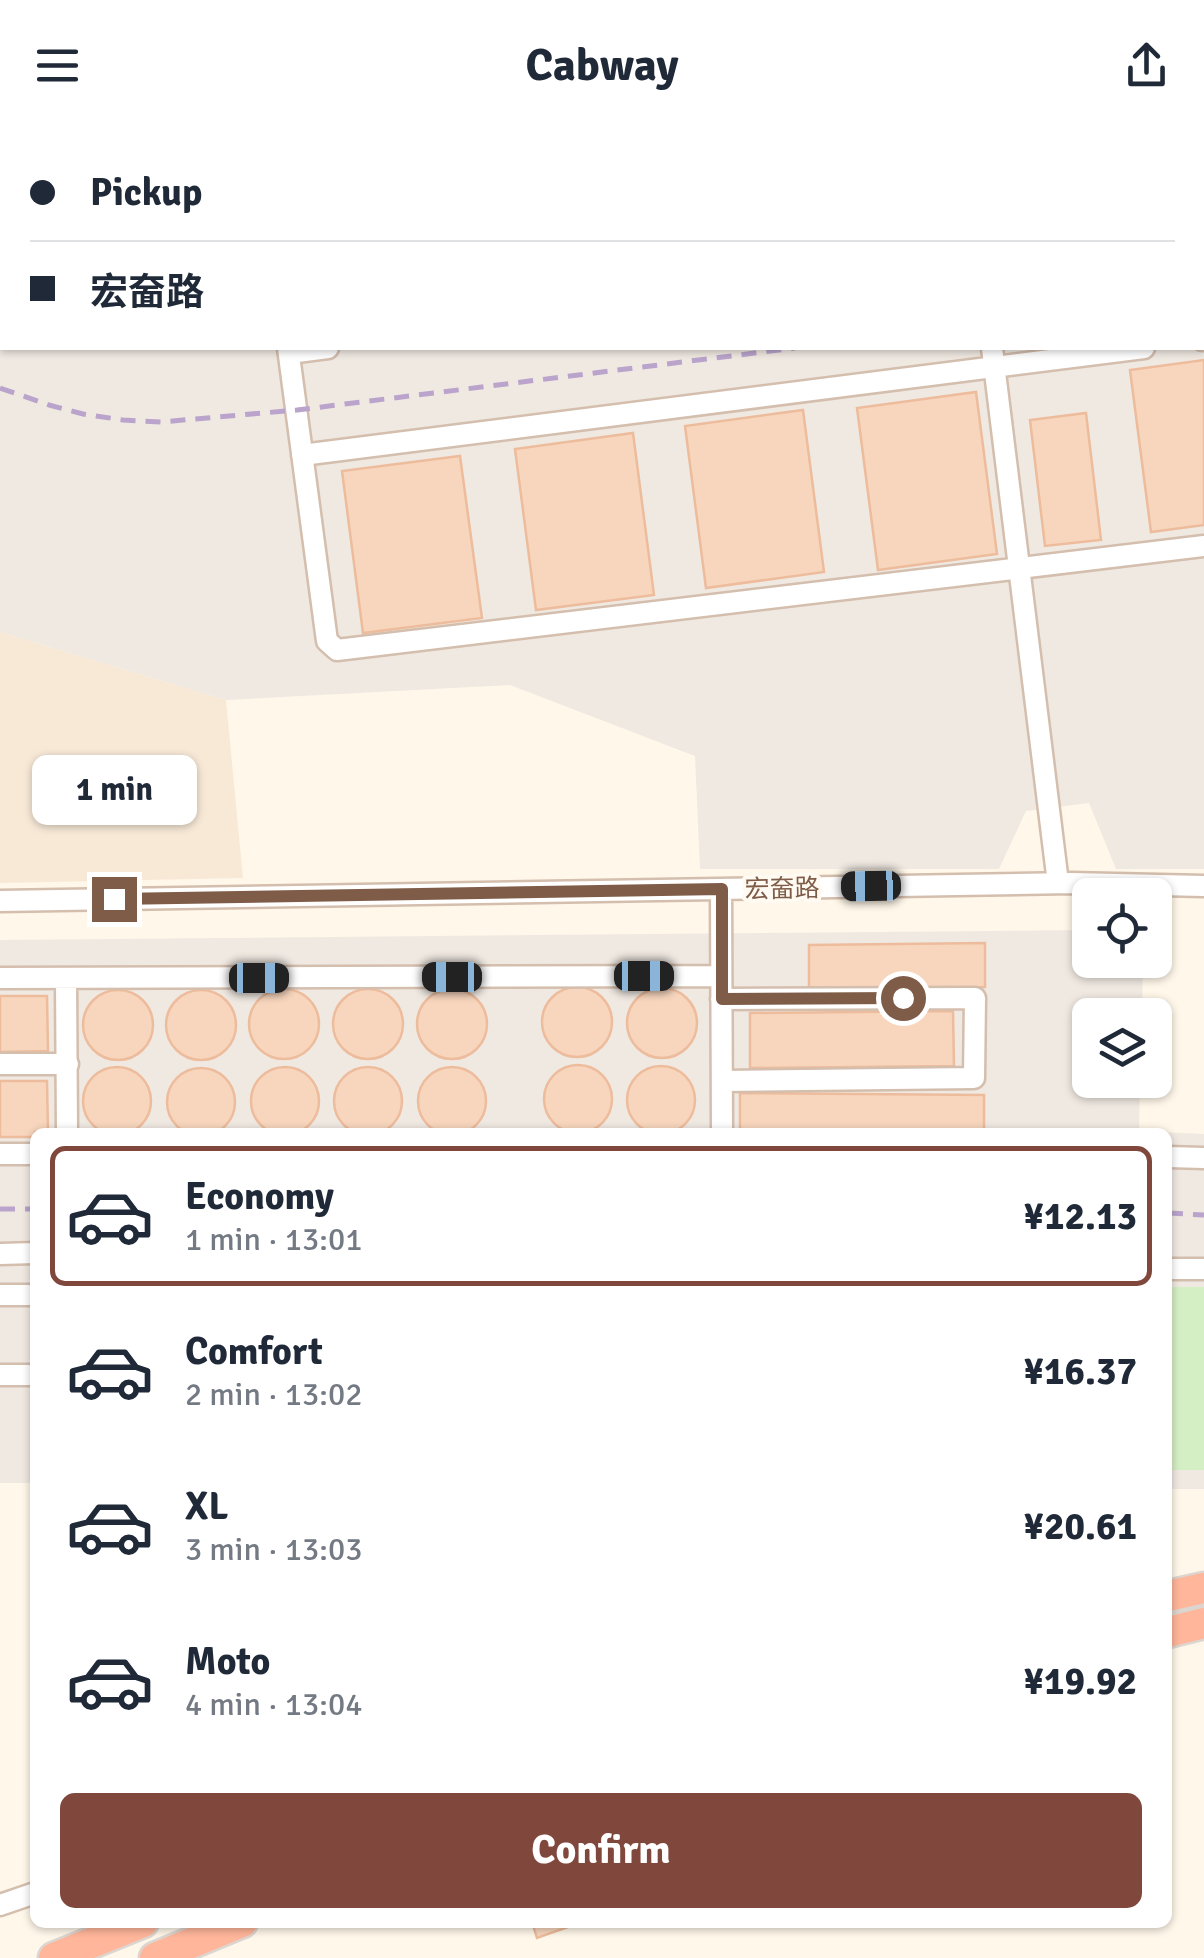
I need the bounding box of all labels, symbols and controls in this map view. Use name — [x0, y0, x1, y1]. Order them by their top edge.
icon: menu — [30, 38, 85, 93]
text: Cabway — [525, 38, 679, 93]
icon: share — [1119, 38, 1174, 93]
text: Pickup — [90, 169, 202, 216]
text: 宏奤路 — [90, 269, 204, 316]
callout: 1 min — [32, 754, 196, 824]
text: 1 min — [76, 770, 153, 809]
car — [841, 870, 901, 902]
street label: 宏奤路 — [744, 872, 820, 905]
route end — [92, 877, 137, 922]
map controls — [1072, 878, 1172, 1098]
button: locate — [1072, 878, 1172, 978]
car — [614, 961, 674, 991]
car — [422, 962, 482, 992]
car — [229, 963, 289, 993]
route start — [881, 976, 926, 1021]
button: layers — [1072, 998, 1172, 1098]
icon: car — [65, 1171, 155, 1261]
text: Economy — [185, 1173, 334, 1220]
text: ¥12.13 — [1024, 1193, 1137, 1240]
text: 1 min · 13:01 — [185, 1220, 363, 1259]
icon: car — [65, 1326, 155, 1416]
text: Comfort — [185, 1328, 323, 1375]
text: ¥16.37 — [1024, 1348, 1137, 1395]
text: 2 min · 13:02 — [185, 1375, 363, 1414]
icon: car — [65, 1481, 155, 1571]
text: XL — [185, 1483, 228, 1530]
text: ¥20.61 — [1024, 1503, 1137, 1550]
text: 3 min · 13:03 — [185, 1530, 363, 1569]
icon: car — [65, 1636, 155, 1726]
text: Moto — [185, 1638, 270, 1685]
text: ¥19.92 — [1024, 1658, 1137, 1705]
text: 4 min · 13:04 — [185, 1685, 363, 1724]
button: Confirm — [60, 1793, 1142, 1908]

